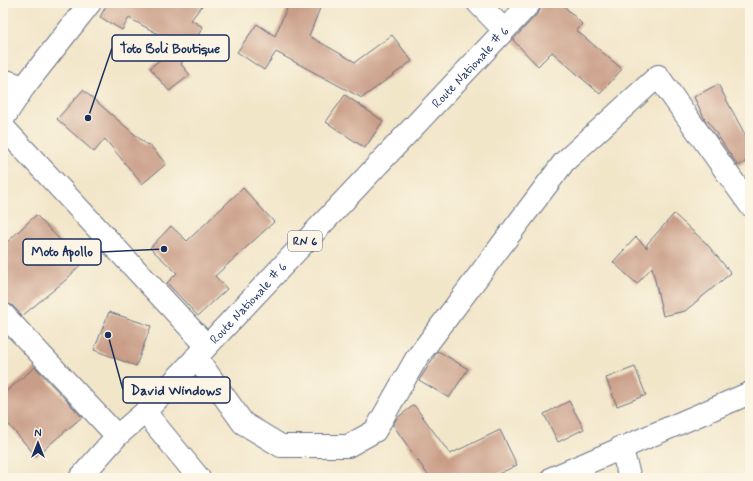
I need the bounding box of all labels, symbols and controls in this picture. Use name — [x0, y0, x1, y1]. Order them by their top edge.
street label: Route Nationale # 6 — [429, 23, 514, 112]
callout: Toto Boli Boutique — [112, 35, 229, 61]
text: Toto Boli Boutique — [120, 40, 220, 58]
road number: RN 6 — [288, 231, 322, 251]
callout: Moto Apollo — [23, 239, 101, 265]
text: Moto Apollo — [31, 243, 93, 263]
street label: Route Nationale # 6 — [207, 259, 292, 348]
callout: David Windows — [123, 377, 230, 403]
text: David Windows — [130, 382, 222, 400]
north arrow — [18, 423, 58, 463]
text: N — [34, 427, 42, 441]

